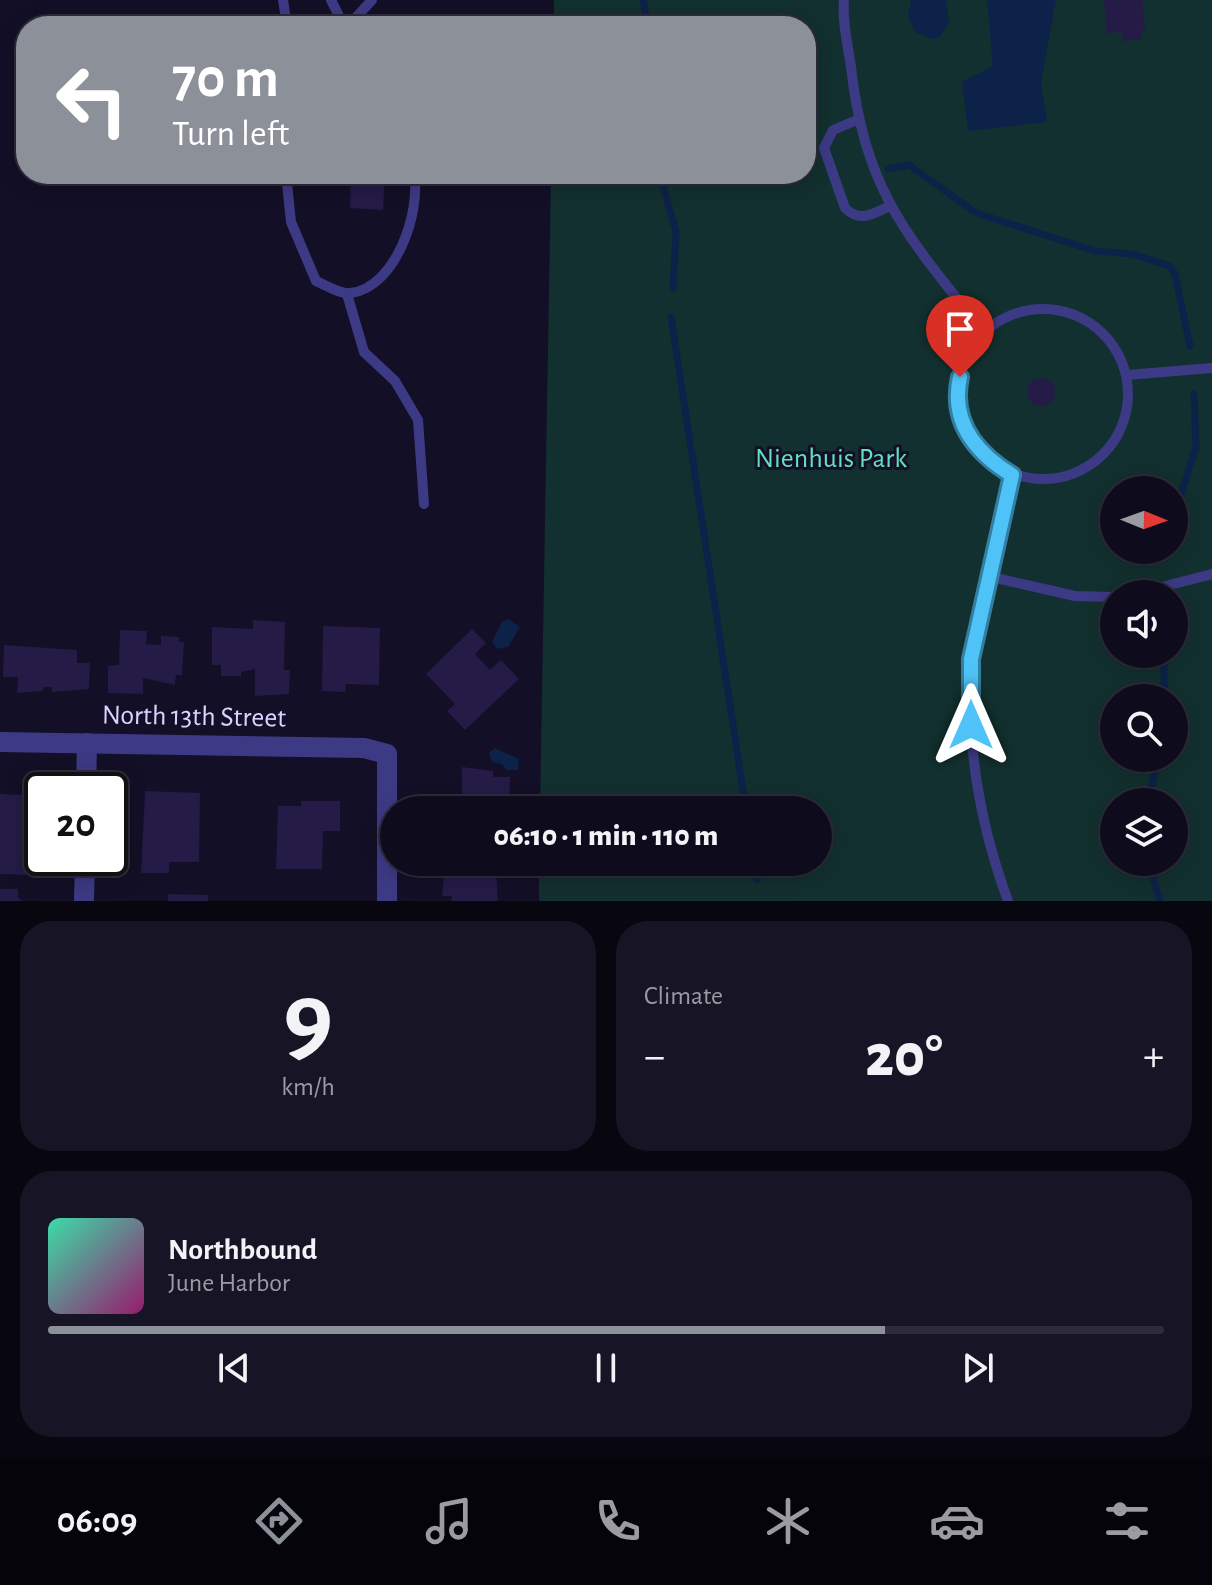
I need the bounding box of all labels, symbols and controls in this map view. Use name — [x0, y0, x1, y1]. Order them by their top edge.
icon: left — [40, 48, 144, 152]
text: 70 m — [172, 51, 279, 107]
text: Turn left — [172, 116, 289, 152]
pin — [926, 295, 994, 377]
icon: arrive — [938, 307, 982, 351]
park label: Nienhuis Park — [755, 445, 907, 473]
north arrow — [1100, 476, 1188, 564]
map controls — [1100, 476, 1188, 876]
button: sound — [1100, 580, 1188, 668]
position arrow — [929, 683, 1013, 767]
button: search — [1100, 684, 1188, 772]
street label: North 13th Street — [102, 701, 286, 733]
speed limit sign: 20 — [24, 772, 128, 876]
button: layers — [1100, 788, 1188, 876]
text: 06:10 · 1 min · 110 m — [494, 821, 718, 851]
text: 9 — [283, 968, 333, 1072]
text: Climate — [644, 983, 723, 1009]
text: 20° — [865, 1027, 943, 1087]
text: − — [644, 1035, 665, 1079]
text: + — [1143, 1035, 1164, 1079]
text: km/h — [281, 1074, 335, 1100]
text: Northbound — [168, 1235, 317, 1265]
text: June Harbor — [168, 1270, 290, 1296]
icon: previous — [212, 1346, 256, 1390]
icon: pause — [584, 1346, 628, 1390]
icon: next — [956, 1346, 1000, 1390]
icon: directions — [251, 1493, 307, 1549]
icon: music — [421, 1493, 477, 1549]
icon: phone — [590, 1493, 646, 1549]
icon: climate — [760, 1493, 816, 1549]
icon: car — [929, 1493, 985, 1549]
icon: filters — [1099, 1493, 1155, 1549]
text: 06:09 — [57, 1503, 137, 1539]

